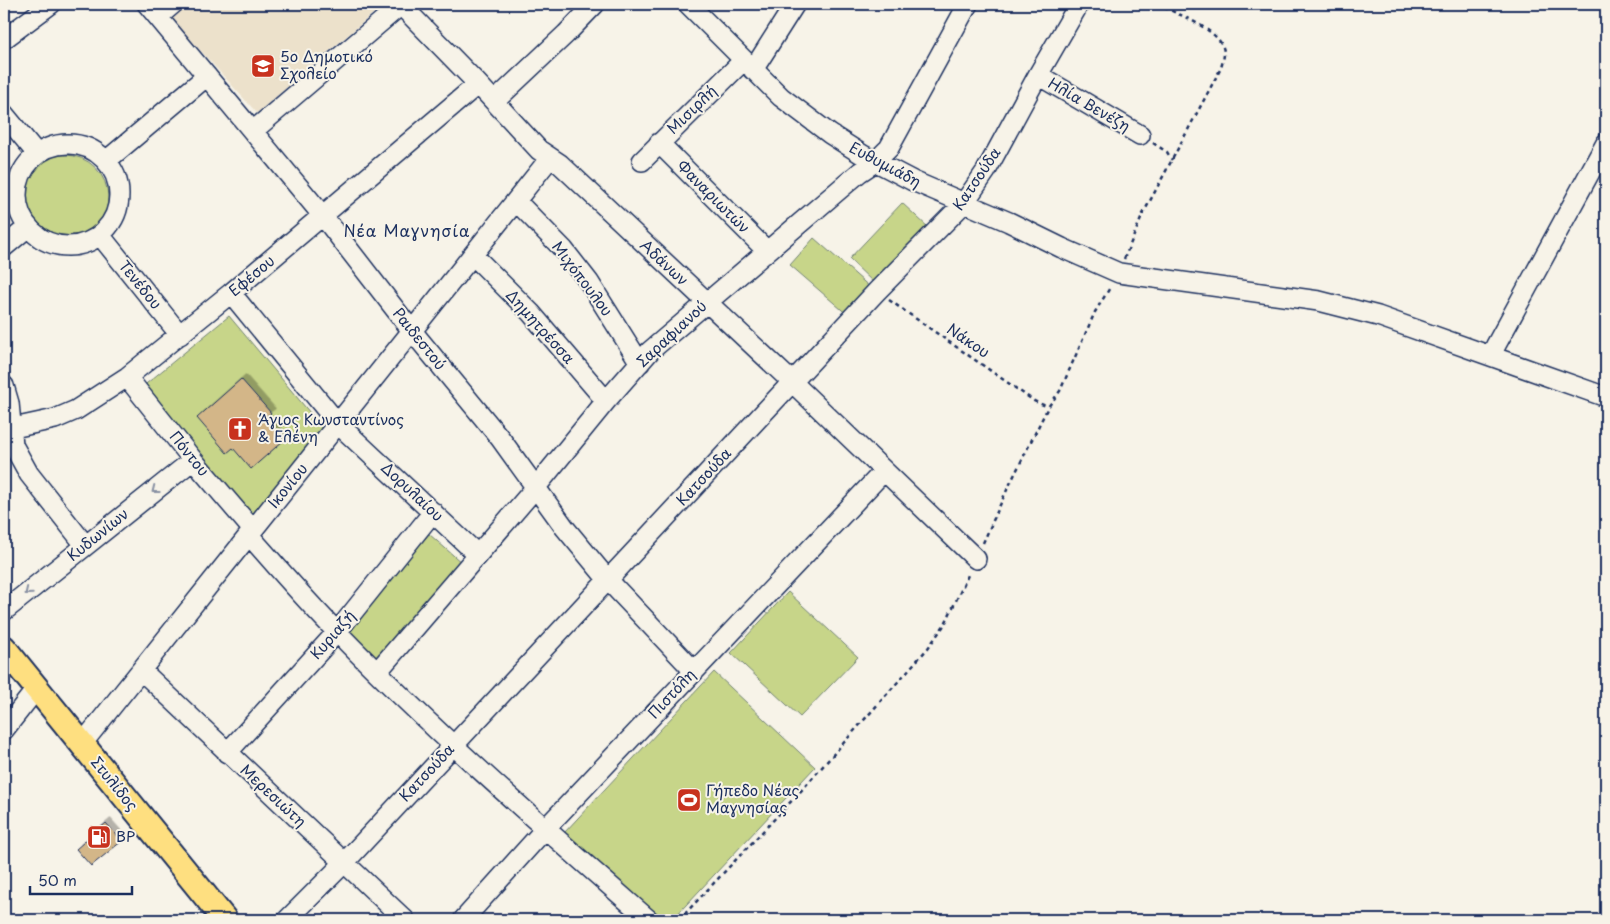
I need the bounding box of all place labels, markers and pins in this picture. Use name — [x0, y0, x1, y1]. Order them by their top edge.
place label: 5ο Δημοτικό Σχολείο — [280, 44, 373, 84]
school or university icon: 5ο Δημοτικό Σχολείο — [250, 53, 276, 79]
place label: Άγιος Κωνσταντίνος & Ελένη — [258, 407, 404, 447]
church icon: Άγιος Κωνσταντίνος & Ελένη — [227, 416, 253, 442]
place label: Γήπεδο Νέας Μαγνησίας — [706, 778, 800, 818]
sports icon: Γήπεδο Νέας Μαγνησίας — [676, 787, 702, 813]
fuel station icon: BP — [86, 824, 112, 850]
place label: BP — [116, 824, 135, 847]

